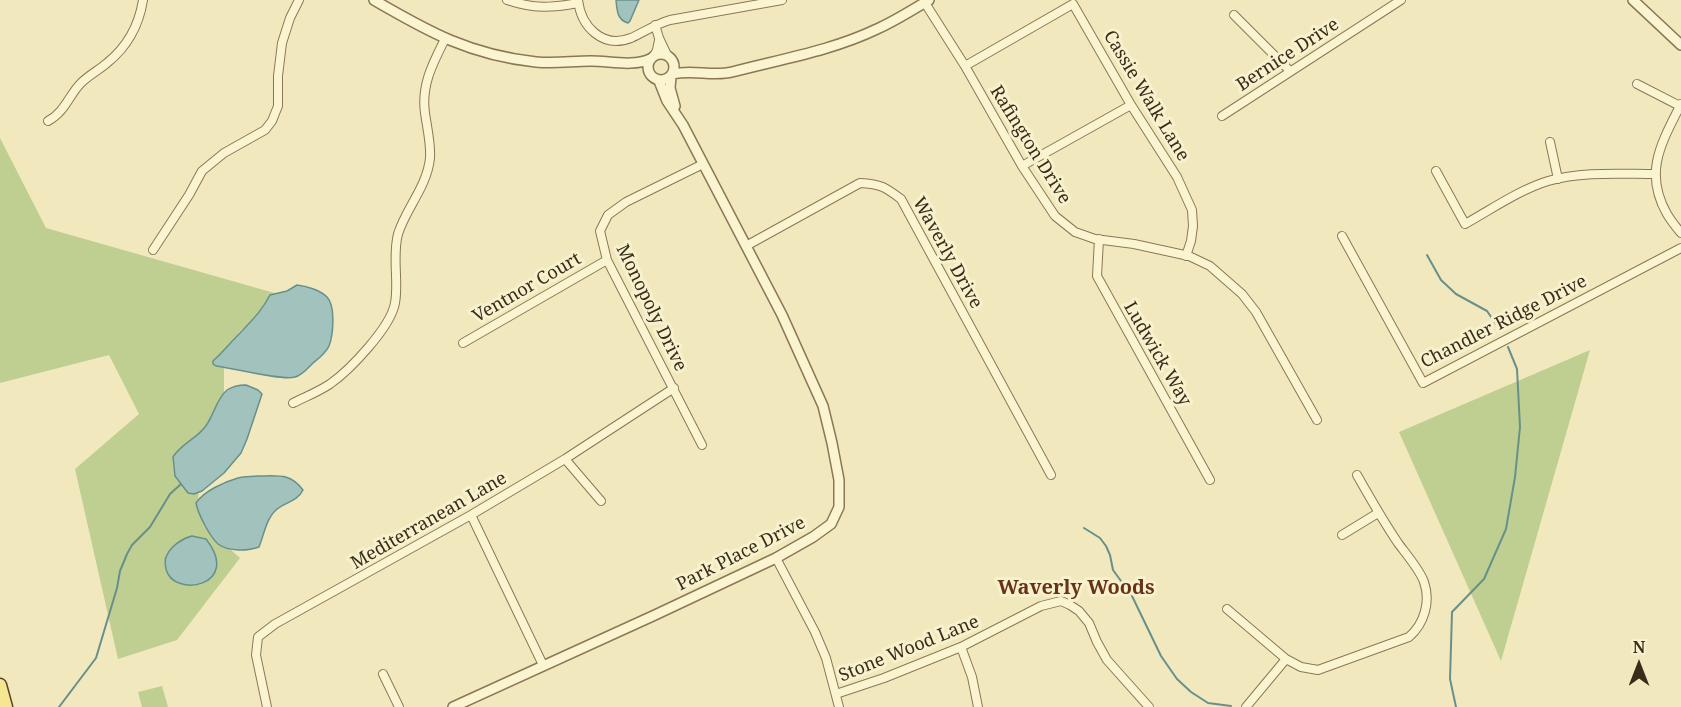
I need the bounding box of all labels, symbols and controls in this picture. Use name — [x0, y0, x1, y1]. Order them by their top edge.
street label: Bernice Drive — [1233, 14, 1343, 96]
street label: Cassie Walk Lane — [1098, 27, 1194, 165]
street label: Rafington Drive — [985, 82, 1075, 208]
street label: Waverly Drive — [907, 194, 987, 312]
street label: Monopoly Drive — [611, 241, 691, 375]
street label: Ventnor Court — [469, 248, 585, 328]
street label: Chandler Ridge Drive — [1417, 271, 1591, 373]
street label: Ludwick Way — [1119, 298, 1195, 410]
street label: Mediterranean Lane — [347, 468, 511, 574]
street label: Park Place Drive — [673, 512, 809, 596]
district label: Waverly Woods — [997, 576, 1155, 600]
street label: Stone Wood Lane — [836, 611, 982, 687]
north arrow — [1609, 635, 1669, 695]
text: N — [1633, 636, 1645, 658]

